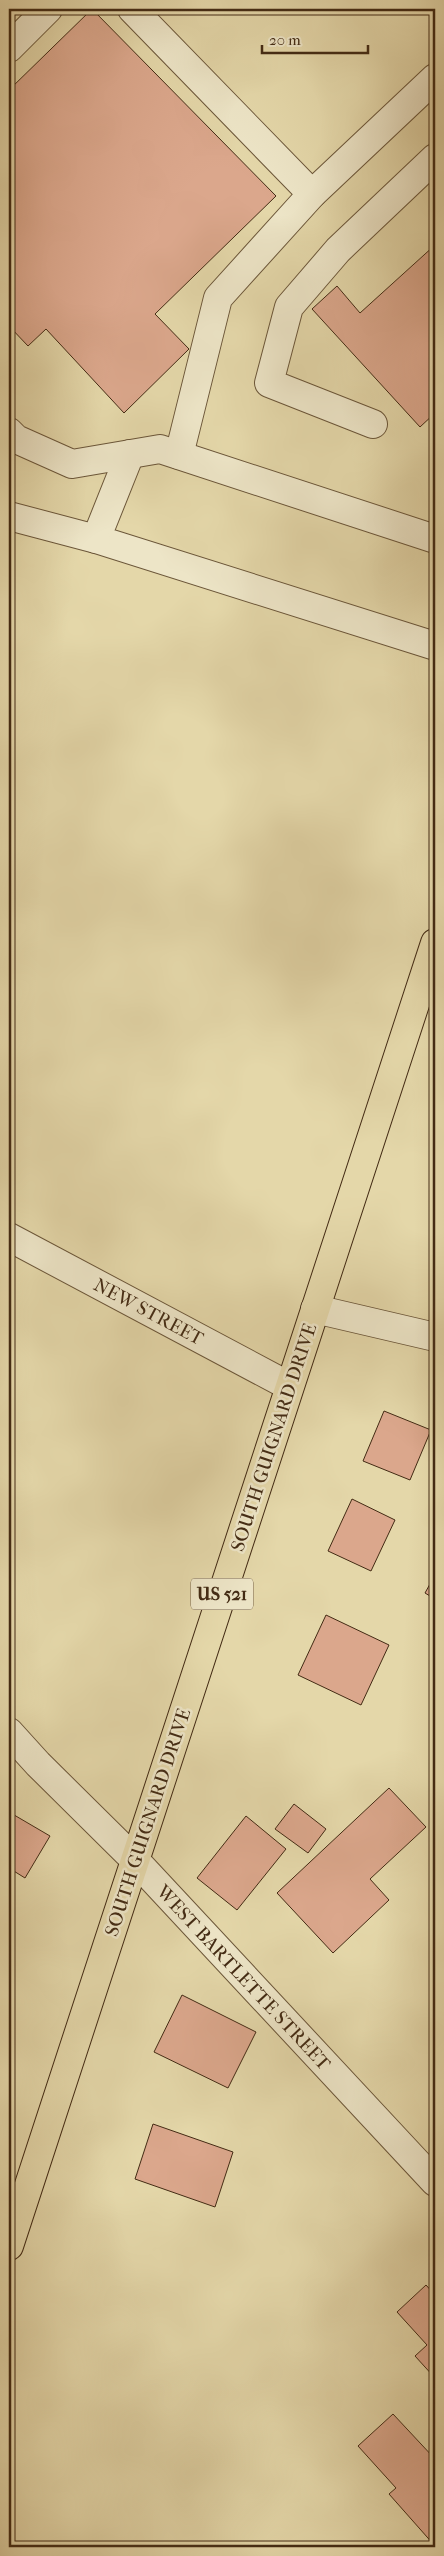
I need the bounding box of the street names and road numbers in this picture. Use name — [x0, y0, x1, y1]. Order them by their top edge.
street label: NEW STREET — [90, 1274, 207, 1350]
street label: SOUTH GUIGNARD DRIVE — [227, 1320, 321, 1554]
road number: US 521 — [191, 1578, 253, 1610]
street label: SOUTH GUIGNARD DRIVE — [101, 1705, 195, 1939]
street label: WEST BARTLETTE STREET — [151, 1880, 335, 2075]

